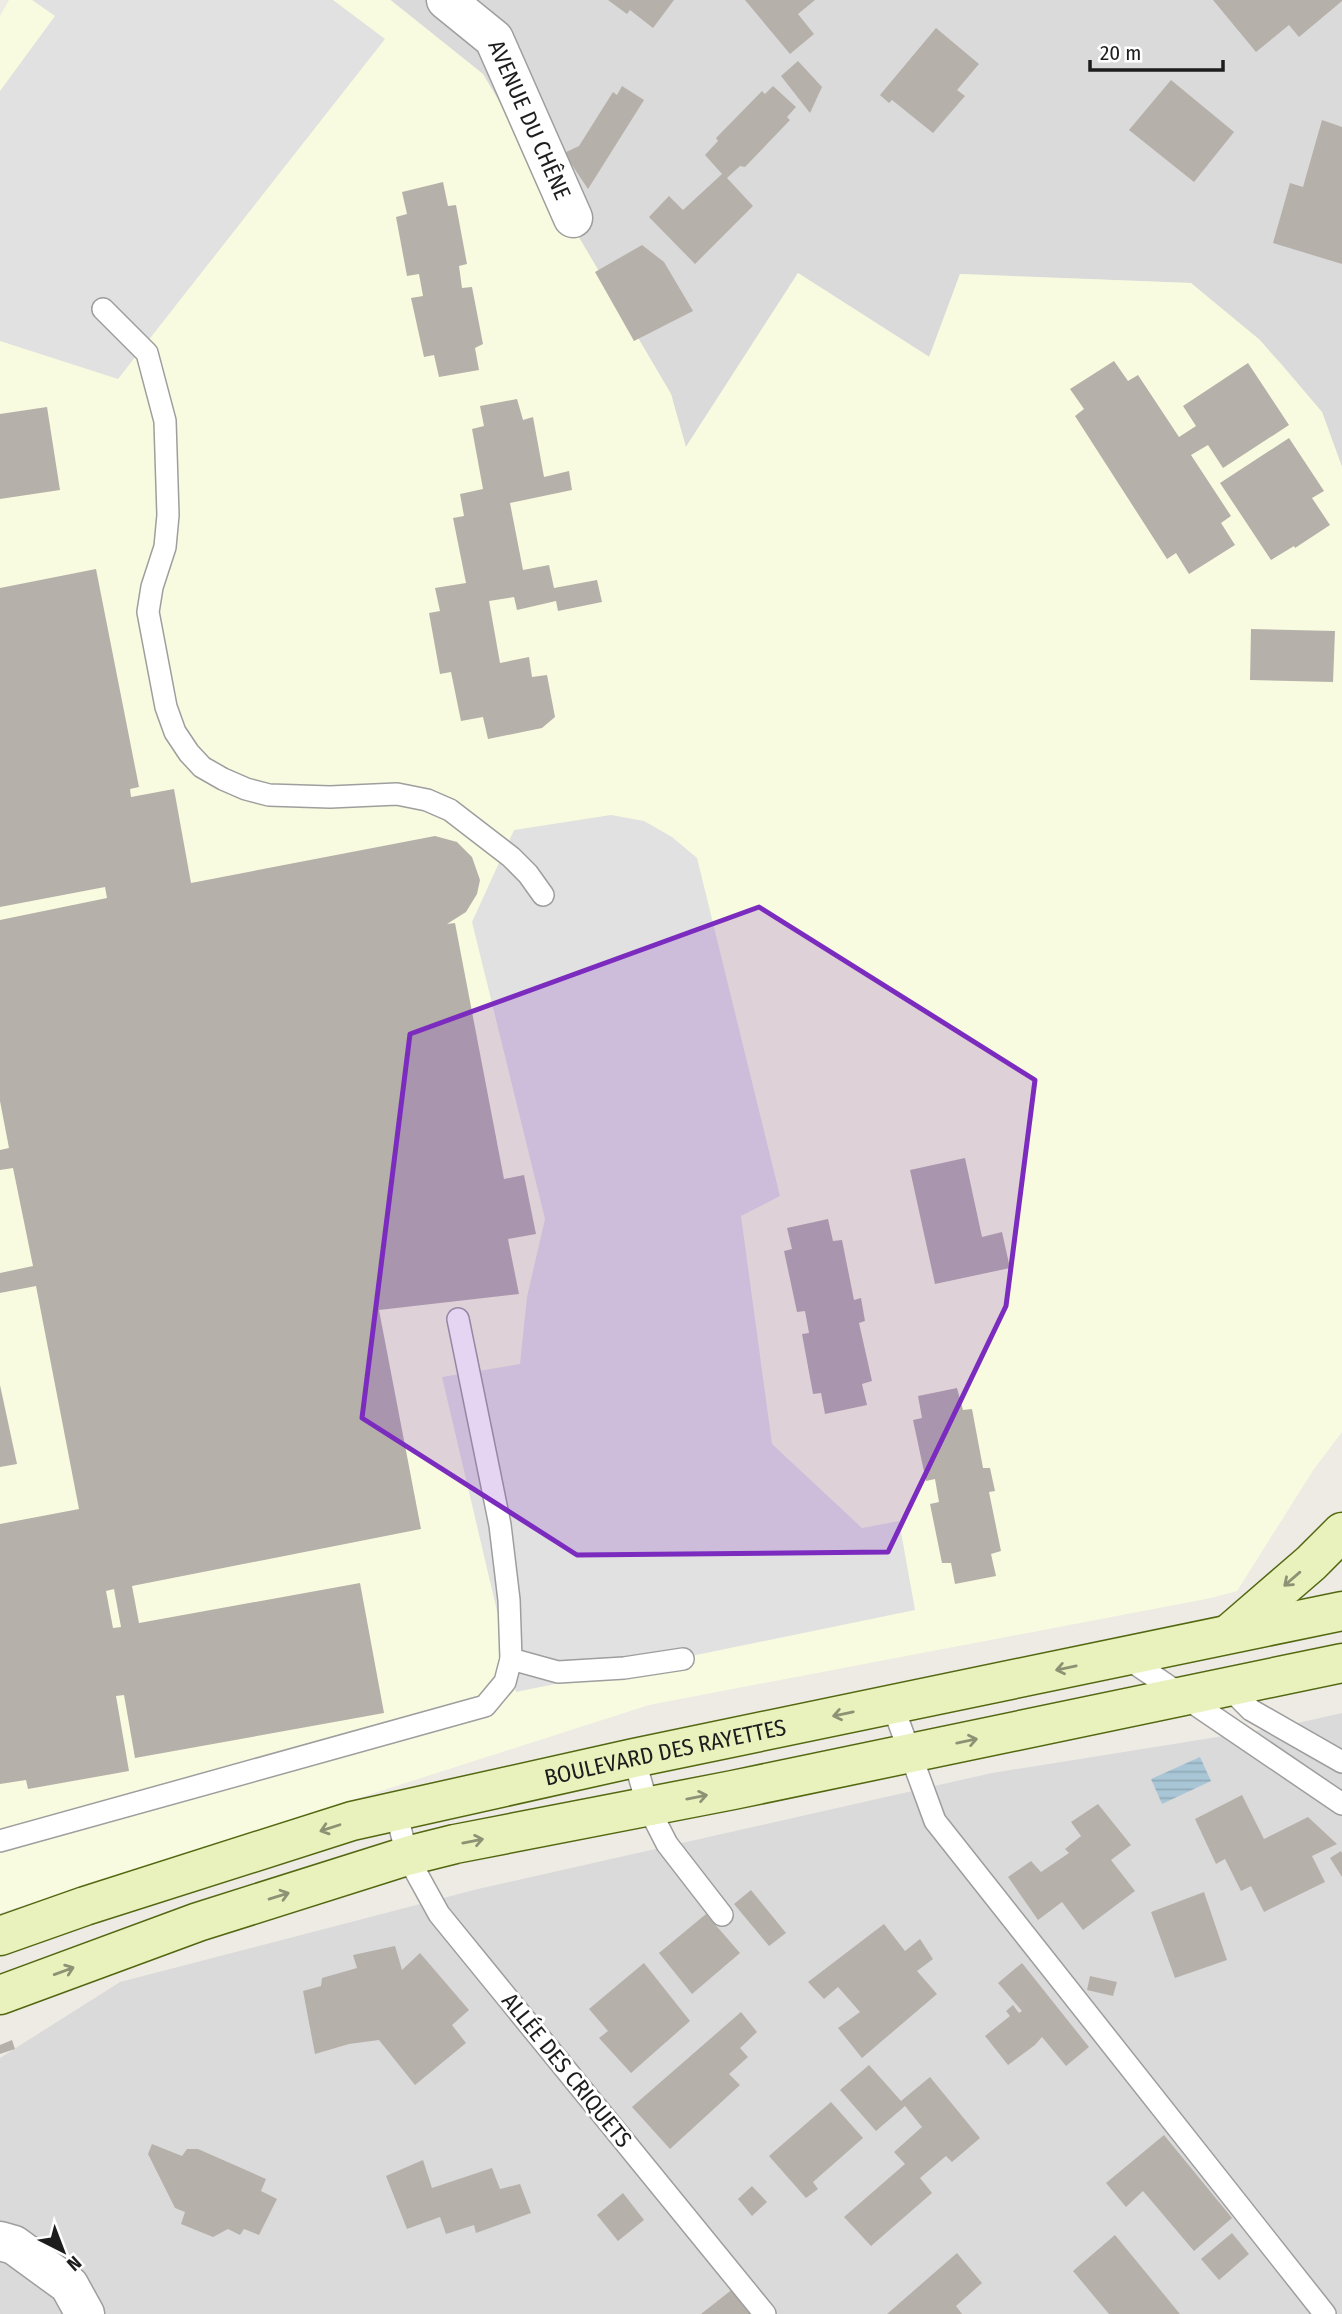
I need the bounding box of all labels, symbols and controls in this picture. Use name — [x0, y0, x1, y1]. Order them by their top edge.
scale bar — [1090, 28, 1223, 72]
street label: AVENUE DU CHÊNE — [482, 36, 577, 204]
text: 20 m — [1100, 40, 1141, 66]
one-way arrow — [1284, 1571, 1302, 1587]
one-way arrow — [1055, 1662, 1078, 1676]
one-way arrow — [832, 1708, 855, 1722]
street label: BOULEVARD DES RAYETTES — [542, 1713, 788, 1792]
one-way arrow — [955, 1733, 978, 1747]
one-way arrow — [685, 1790, 708, 1804]
one-way arrow — [319, 1823, 341, 1835]
one-way arrow — [461, 1833, 484, 1847]
one-way arrow — [268, 1889, 290, 1902]
one-way arrow — [53, 1964, 75, 1976]
street label: ALLÉE DES CRIQUETS — [496, 1986, 639, 2153]
north arrow — [28, 2216, 98, 2286]
text: N — [62, 2251, 86, 2276]

